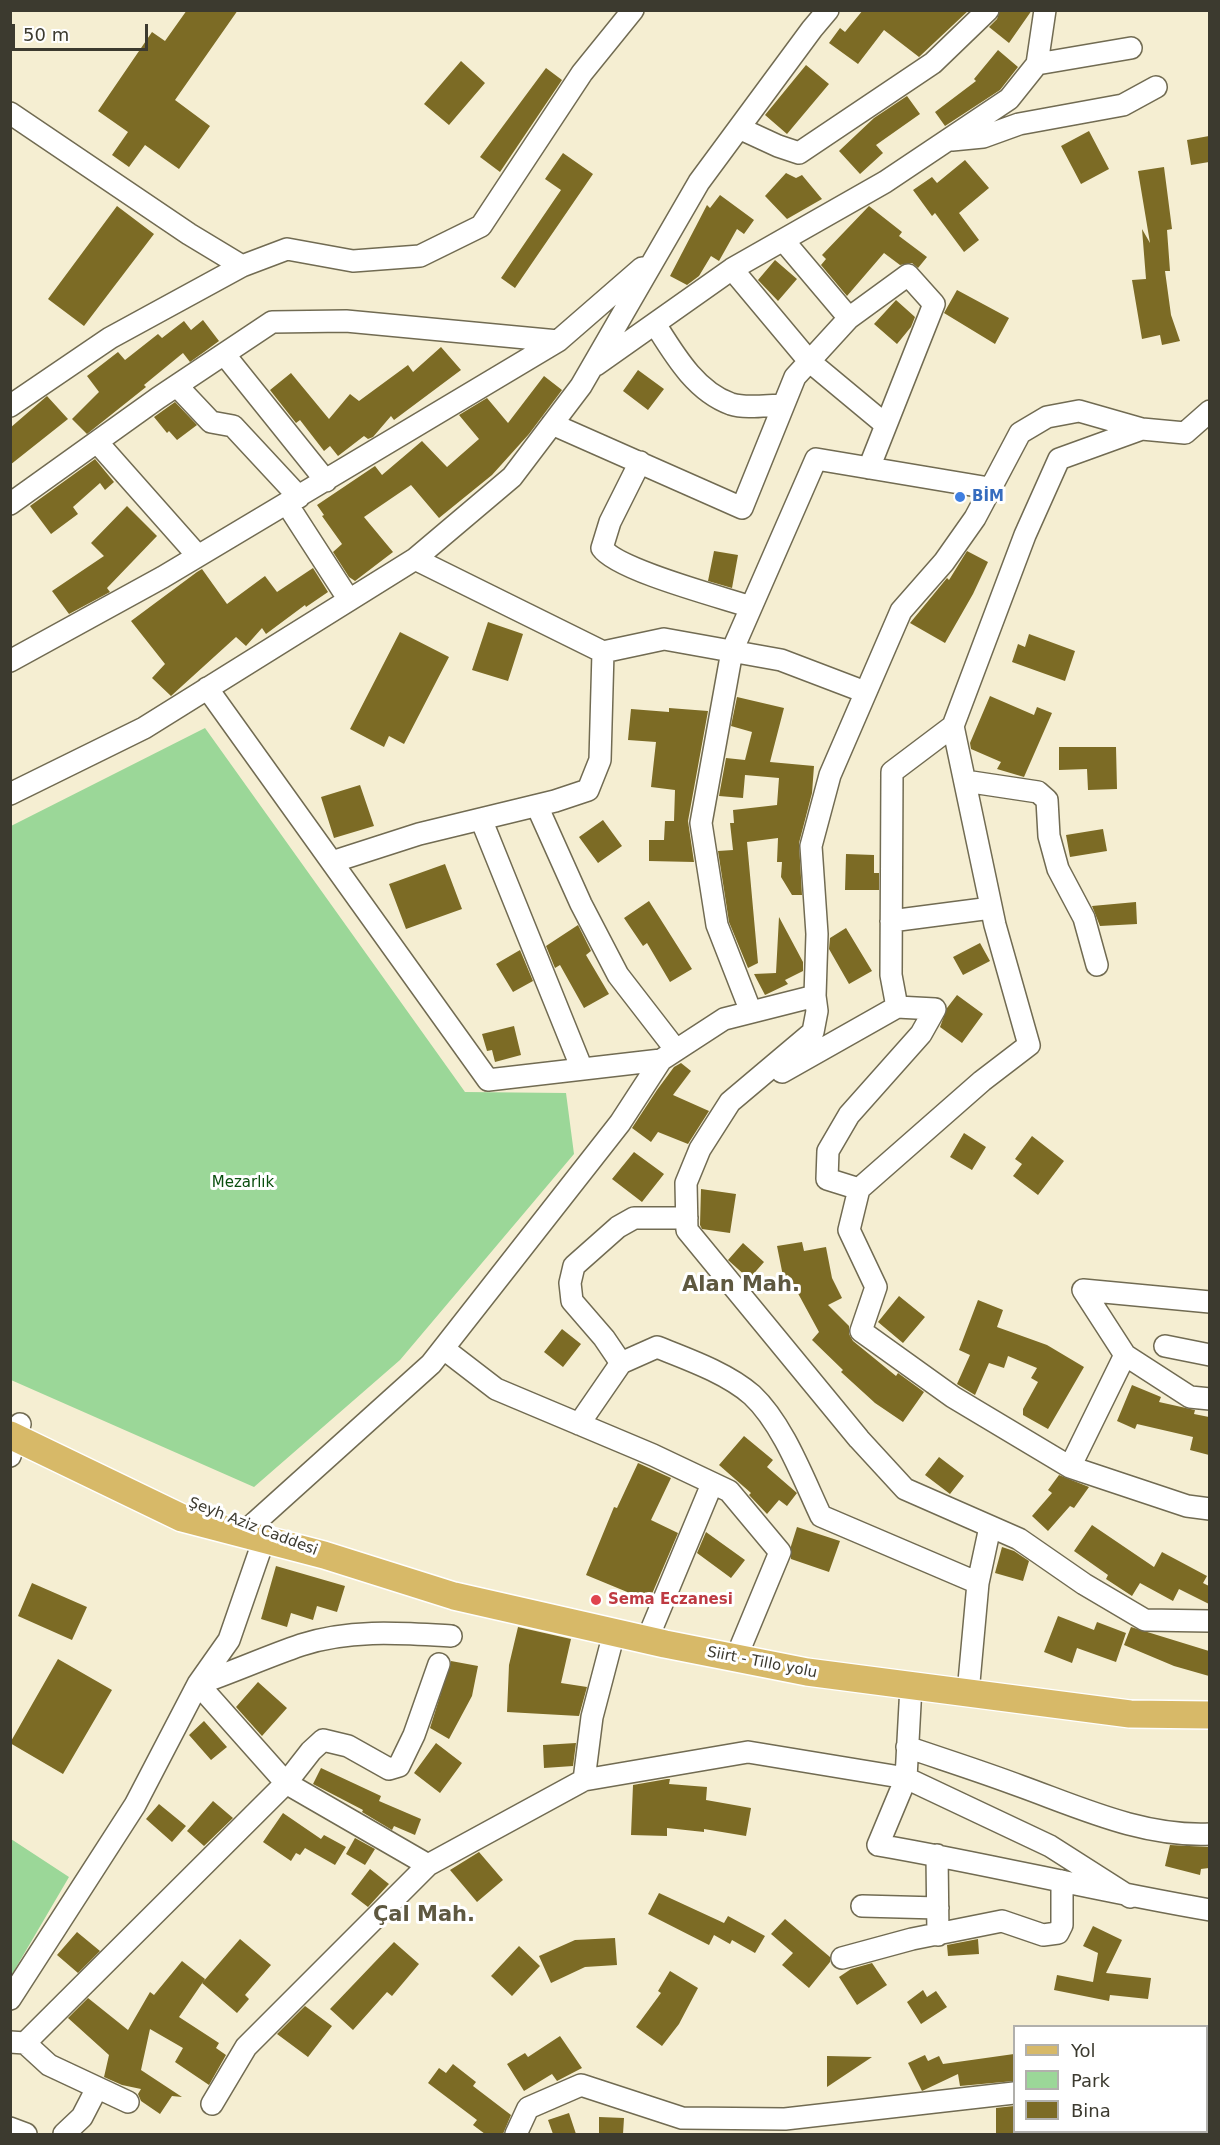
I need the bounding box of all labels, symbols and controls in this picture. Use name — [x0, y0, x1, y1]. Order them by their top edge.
scale bar — [15, 12, 152, 50]
text: 50 m — [23, 24, 69, 45]
place label: BİM — [972, 488, 1004, 506]
marker: BİM — [953, 490, 967, 504]
park label: Mezarlık — [212, 1174, 274, 1192]
district label: Alan Mah. — [682, 1273, 800, 1299]
street label: Şeyh Aziz Caddesi — [186, 1494, 320, 1560]
place label: Sema Eczanesi — [608, 1591, 733, 1609]
marker: Sema Eczanesi — [589, 1593, 603, 1607]
street label: Siirt - Tillo yolu — [705, 1644, 819, 1682]
district label: Çal Mah. — [373, 1903, 475, 1929]
legend — [1013, 2025, 1208, 2133]
text: Yol — [1071, 2040, 1096, 2061]
text: Park — [1071, 2070, 1110, 2091]
text: Bina — [1071, 2100, 1111, 2121]

